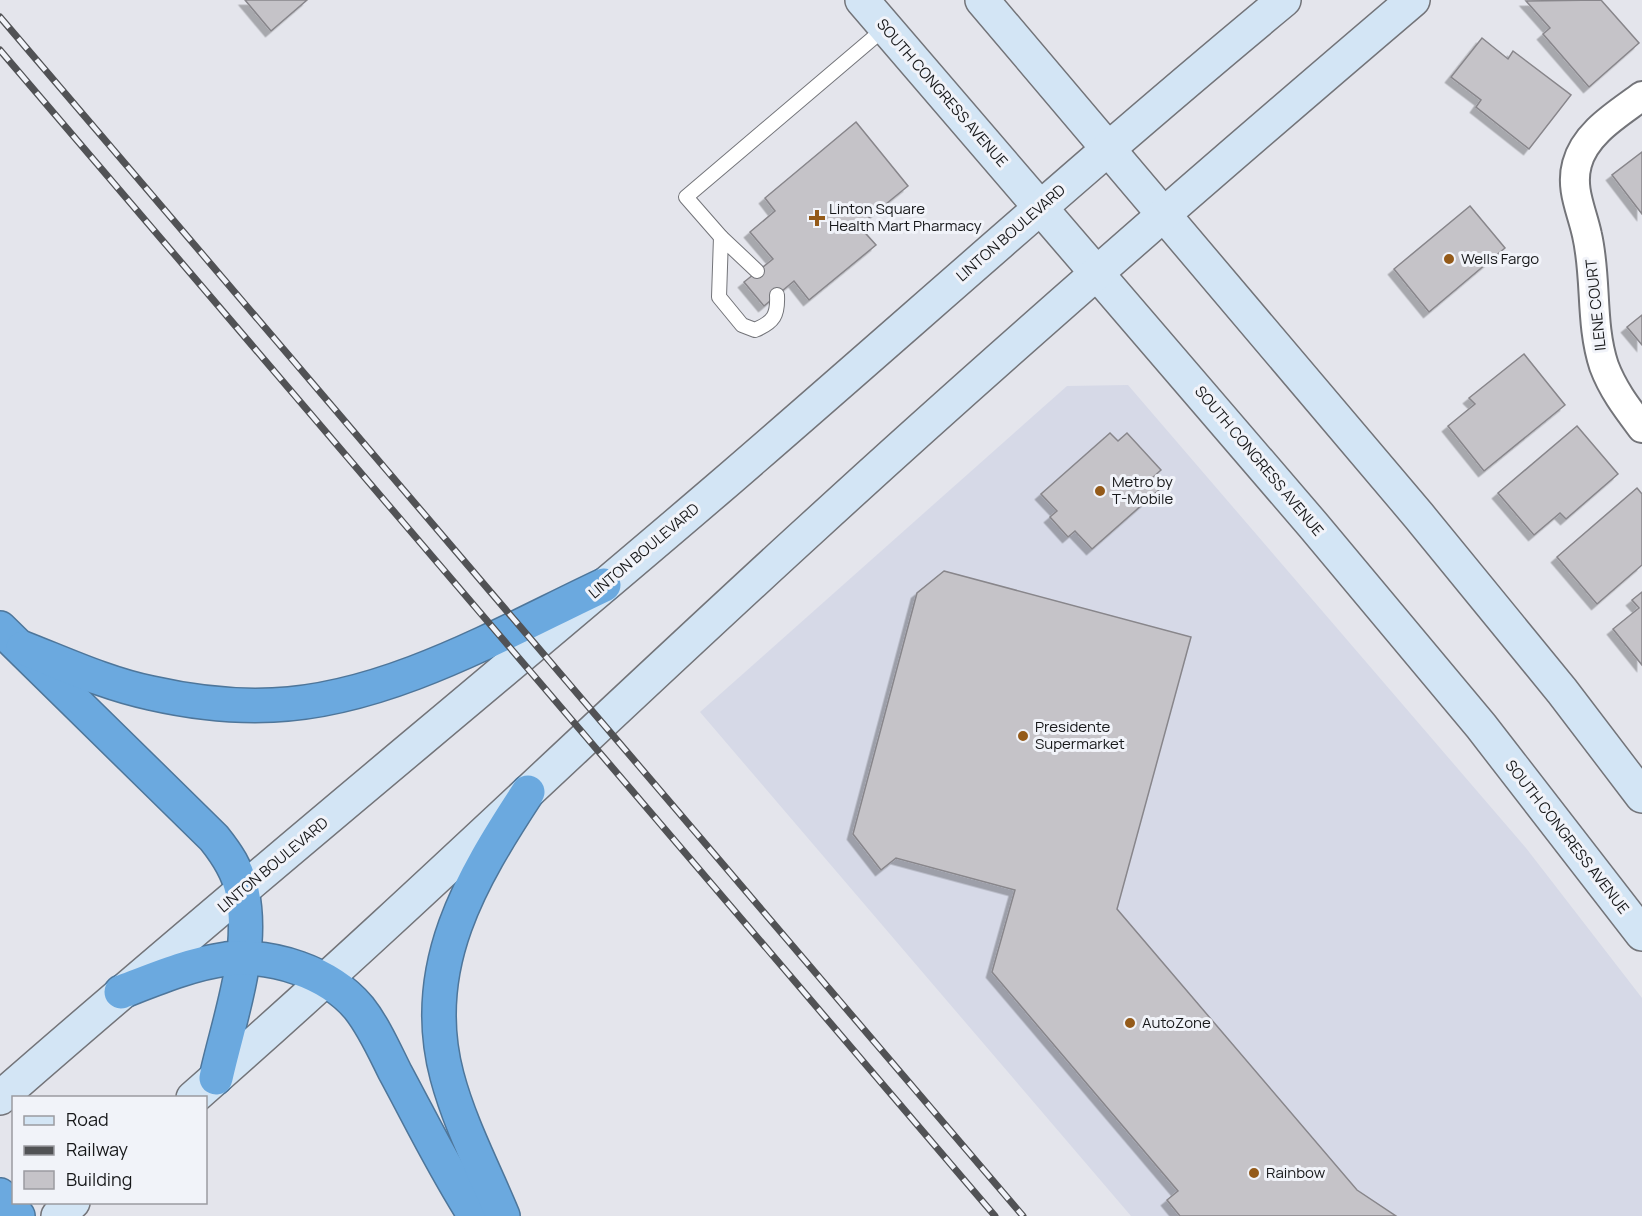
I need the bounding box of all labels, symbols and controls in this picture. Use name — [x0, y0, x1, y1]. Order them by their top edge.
street label: SOUTH CONGRESS AVENUE — [872, 14, 1013, 171]
street label: LINTON BOULEVARD — [952, 179, 1070, 286]
place label: Linton Square Health Mart Pharmacy — [829, 198, 982, 236]
marker: Linton Square Health Mart Pharmacy — [810, 211, 824, 225]
place label: Wells Fargo — [1461, 248, 1539, 269]
marker: Wells Fargo — [1442, 252, 1456, 266]
street label: ILENE COURT — [1580, 258, 1611, 352]
street label: SOUTH CONGRESS AVENUE — [1190, 381, 1328, 540]
place label: Metro by T-Mobile — [1112, 471, 1174, 509]
marker: Metro by T-Mobile — [1093, 484, 1107, 498]
street label: LINTON BOULEVARD — [584, 498, 703, 603]
place label: Presidente Supermarket — [1035, 716, 1125, 754]
marker: Presidente Supermarket — [1016, 729, 1030, 743]
street label: SOUTH CONGRESS AVENUE — [1501, 755, 1634, 918]
street label: LINTON BOULEVARD — [213, 812, 332, 917]
place label: AutoZone — [1142, 1012, 1211, 1033]
marker: AutoZone — [1123, 1016, 1137, 1030]
legend — [12, 1096, 207, 1204]
text: Road — [66, 1107, 109, 1131]
text: Railway — [66, 1137, 128, 1161]
place label: Rainbow — [1266, 1162, 1326, 1183]
marker: Rainbow — [1247, 1166, 1261, 1180]
text: Building — [66, 1167, 132, 1191]

